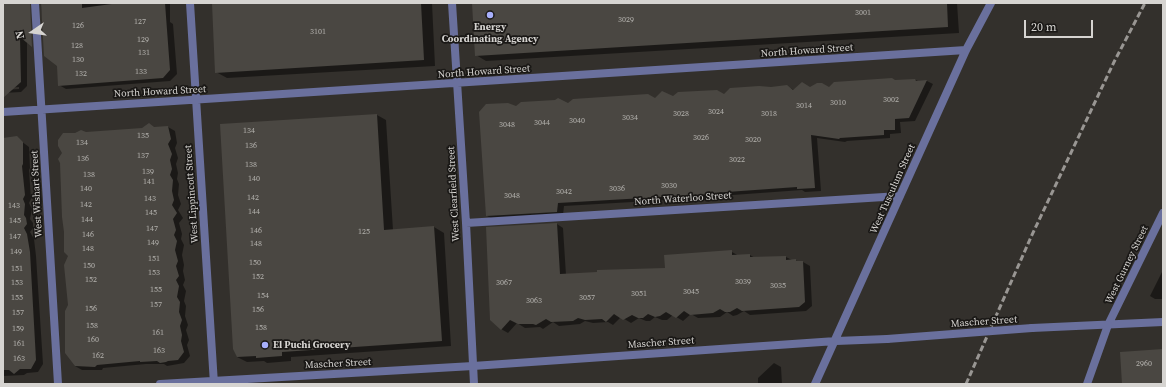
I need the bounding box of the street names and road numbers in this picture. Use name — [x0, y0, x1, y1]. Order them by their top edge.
street label: North Howard Street — [760, 42, 854, 60]
street label: North Howard Street — [437, 63, 531, 81]
street label: North Howard Street — [114, 84, 206, 100]
street label: West Tusculum Street — [868, 142, 918, 236]
street label: West Lippincott Street — [183, 144, 201, 244]
street label: West Clearfield Street — [446, 146, 462, 242]
street label: West Wishart Street — [29, 150, 45, 238]
street label: North Waterloo Street — [634, 190, 732, 208]
street label: West Gurney Street — [1103, 224, 1151, 306]
street label: Mascher Street — [950, 314, 1018, 330]
street label: Mascher Street — [627, 335, 695, 351]
street label: Mascher Street — [304, 356, 372, 372]

